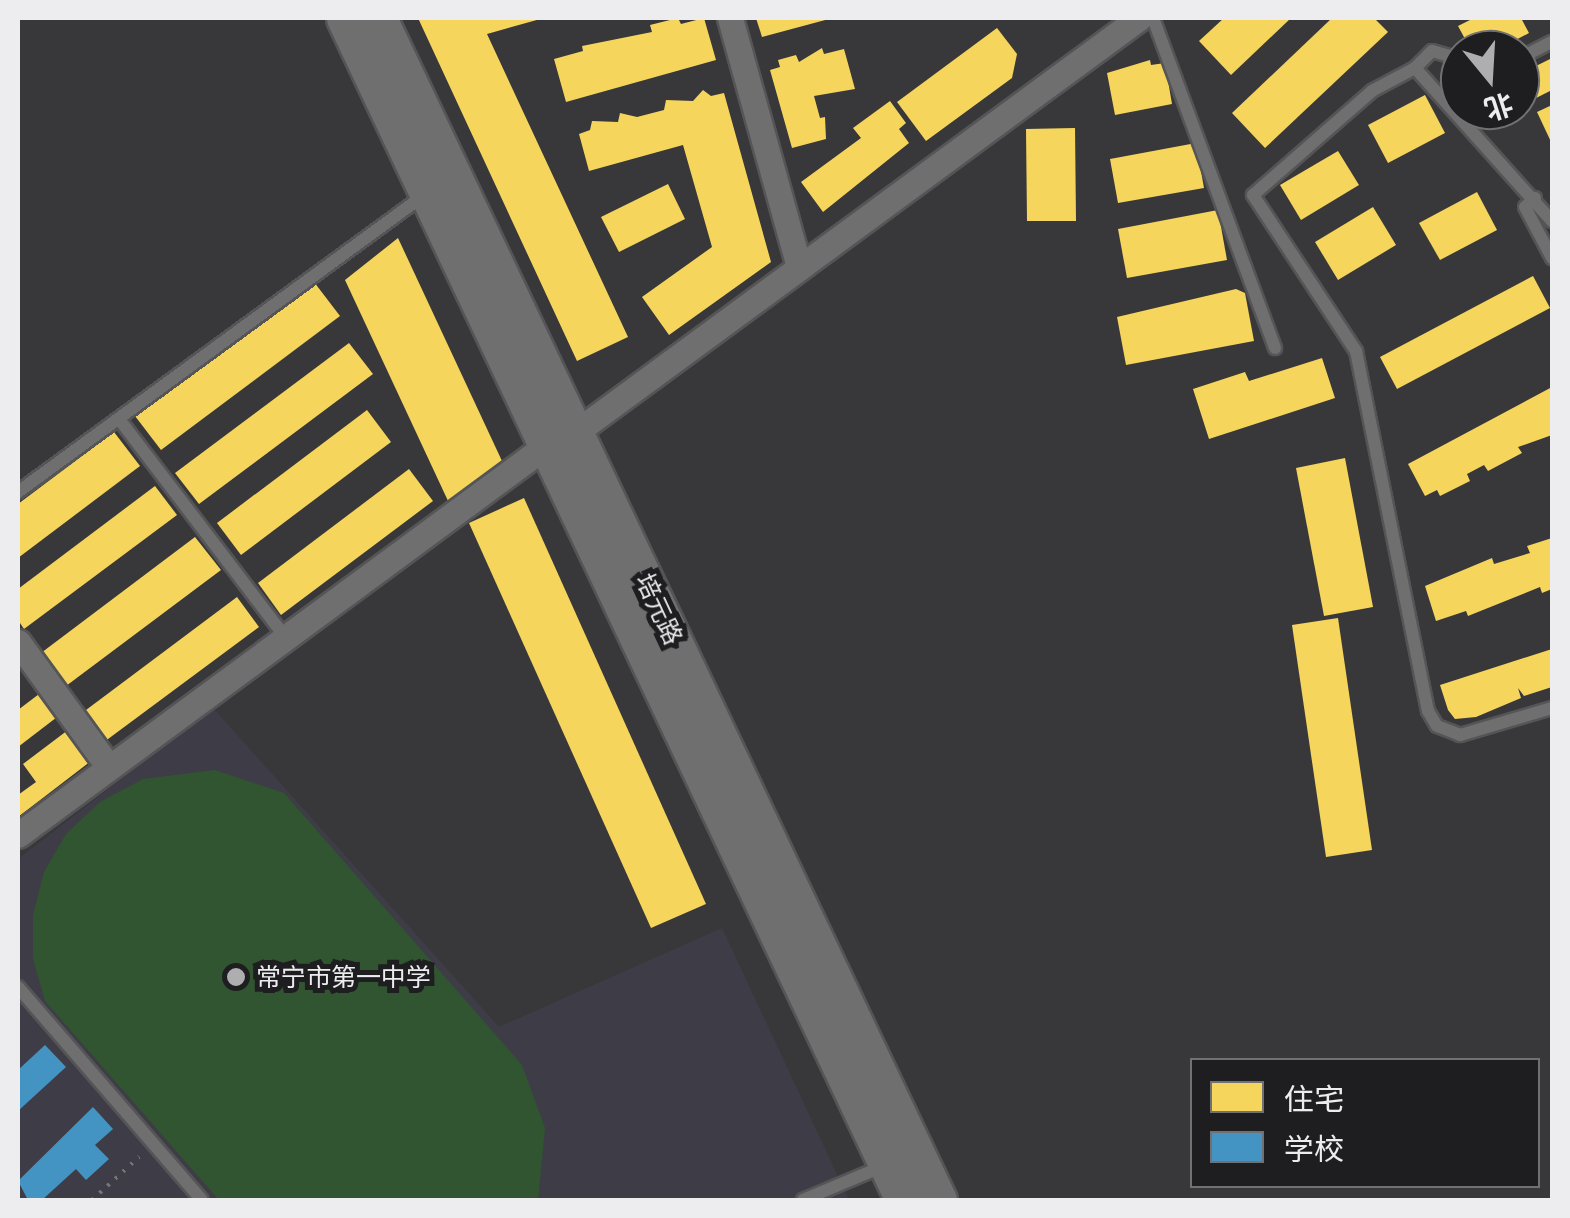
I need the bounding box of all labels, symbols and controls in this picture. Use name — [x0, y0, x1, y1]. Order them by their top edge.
north arrow — [1440, 30, 1540, 130]
text: 北 — [1481, 88, 1517, 126]
street label: 培元路 — [630, 569, 688, 649]
place label: 常宁市第一中学 — [256, 962, 431, 992]
marker: 常宁市第一中学 — [225, 966, 247, 988]
legend — [1190, 1058, 1540, 1188]
text: 住宅 — [1284, 1082, 1344, 1116]
text: 学校 — [1284, 1132, 1344, 1166]

